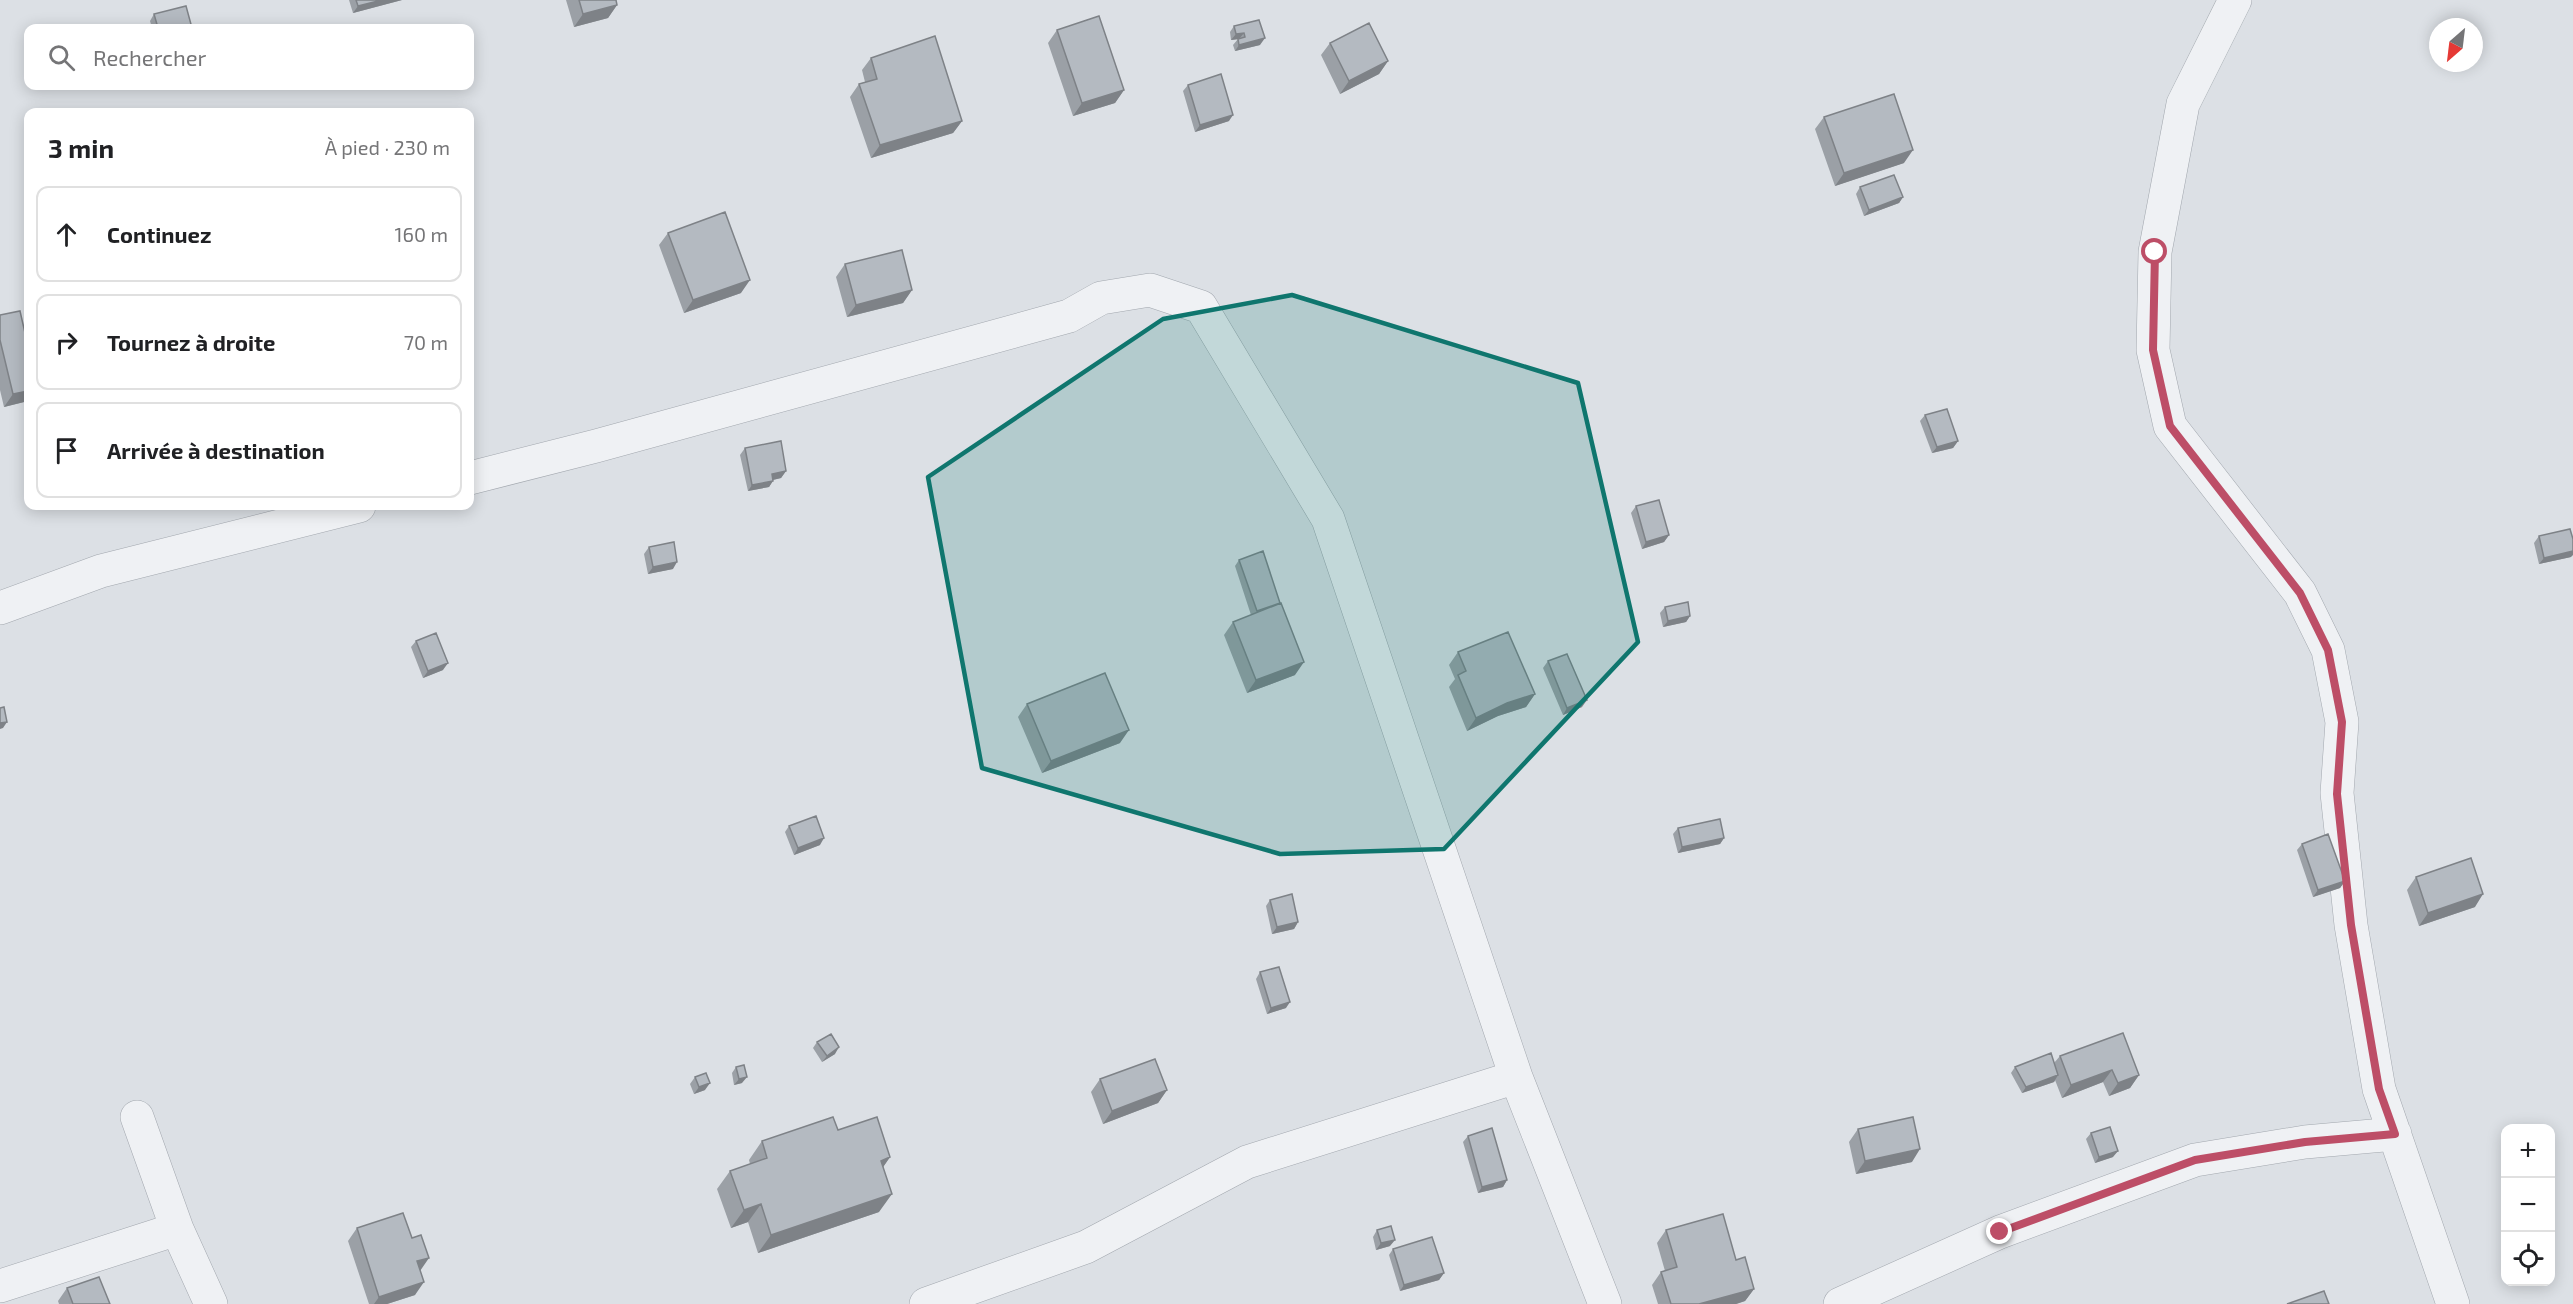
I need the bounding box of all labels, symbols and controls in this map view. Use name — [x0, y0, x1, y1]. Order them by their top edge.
north arrow — [2429, 18, 2483, 72]
search box — [24, 24, 474, 90]
icon: search — [45, 41, 78, 74]
text: Rechercher — [93, 44, 206, 70]
text: 3 min — [48, 132, 114, 163]
text: À pied · 230 m — [325, 135, 450, 159]
icon: ahead — [50, 218, 83, 251]
text: Continuez — [107, 221, 211, 247]
text: 160 m — [395, 222, 448, 246]
route start — [2141, 238, 2167, 264]
icon: right — [50, 326, 83, 359]
text: Tournez à droite — [107, 329, 276, 355]
text: 70 m — [404, 330, 448, 354]
icon: arrive — [50, 434, 83, 467]
text: Arrivée à destination — [107, 437, 325, 463]
map controls — [2501, 1124, 2555, 1286]
button: + — [2501, 1124, 2555, 1178]
button: − — [2501, 1178, 2555, 1232]
route end — [1986, 1218, 2012, 1244]
button: locate — [2501, 1232, 2555, 1286]

